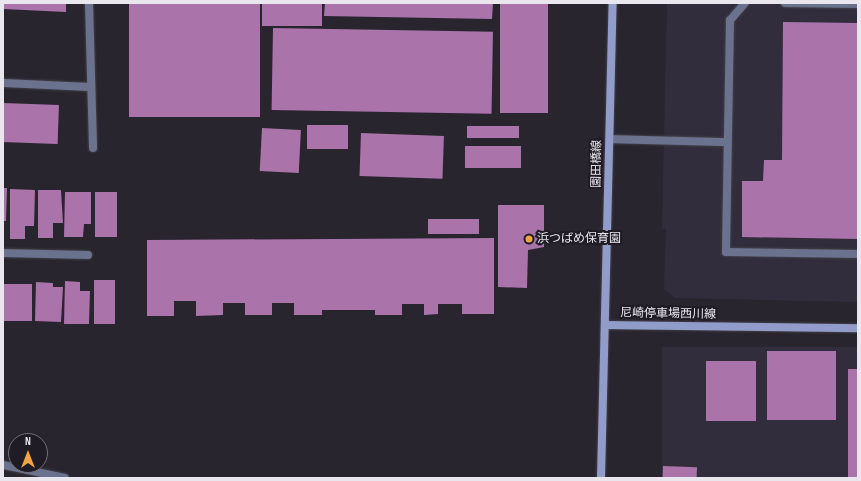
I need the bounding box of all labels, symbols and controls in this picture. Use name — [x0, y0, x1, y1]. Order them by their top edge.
street label: 園田橋線 — [589, 140, 605, 188]
place label: 浜つばめ保育園 — [537, 232, 621, 246]
marker: 浜つばめ保育園 — [524, 234, 534, 244]
street label: 尼崎停車場西川線 — [620, 306, 716, 322]
north arrow — [8, 433, 48, 473]
text: N — [25, 435, 31, 448]

